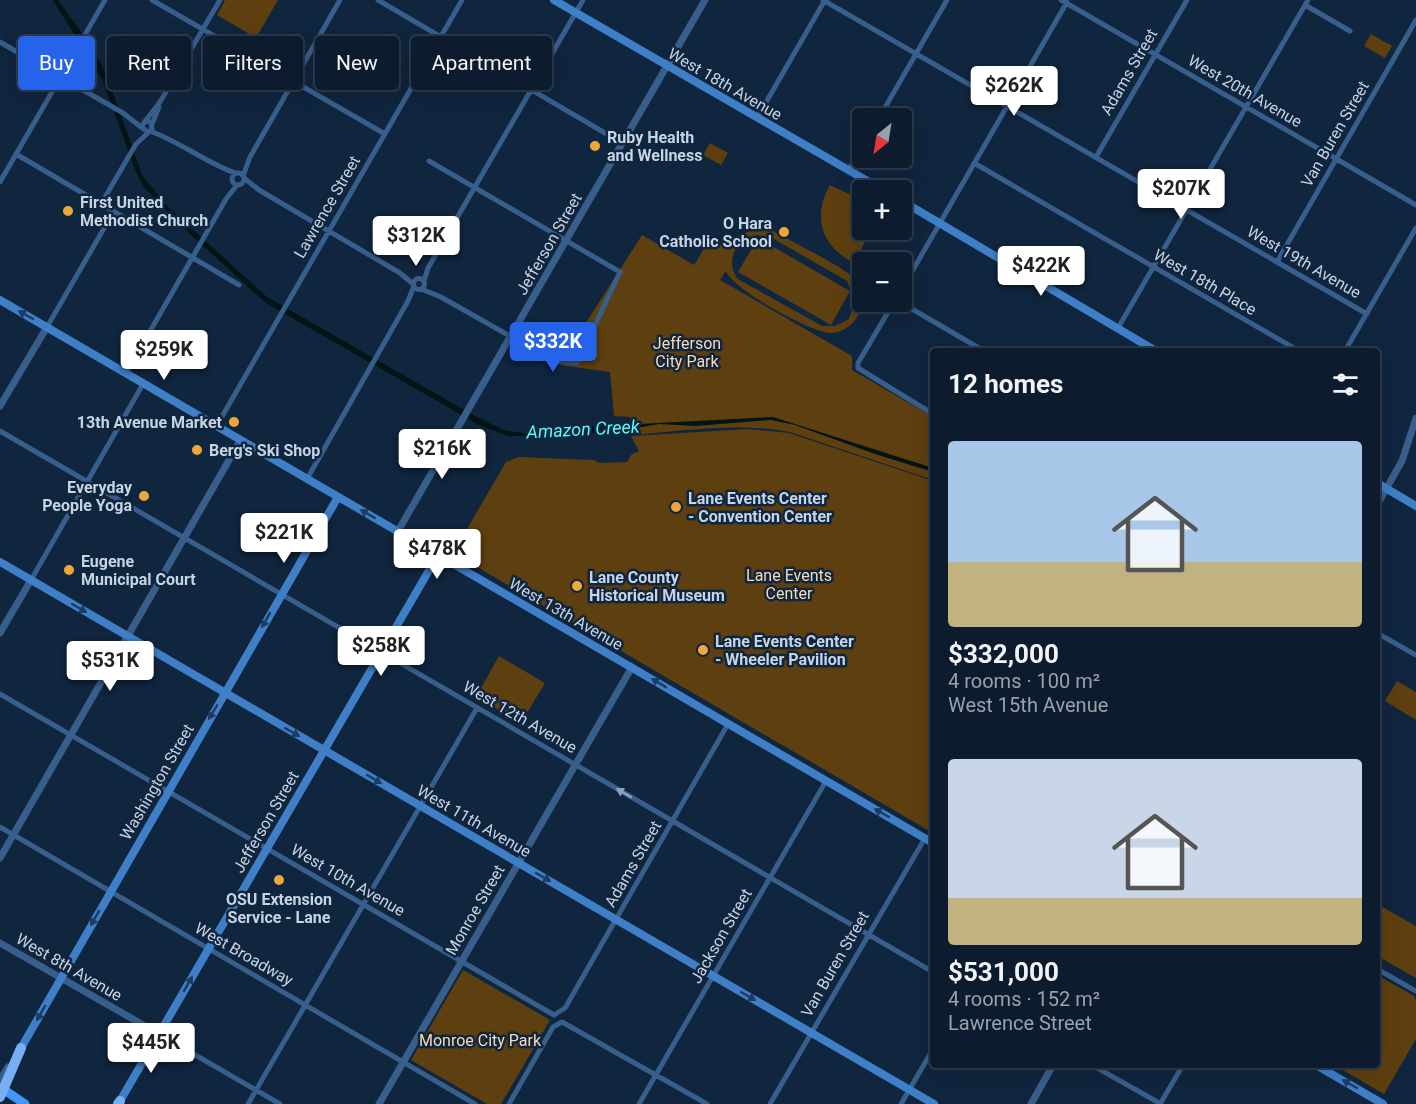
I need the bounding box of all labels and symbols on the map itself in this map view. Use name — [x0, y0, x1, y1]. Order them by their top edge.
street label: Adams Street — [1097, 25, 1161, 119]
street label: West 18th Avenue — [665, 44, 785, 124]
street label: West 20th Avenue — [1185, 51, 1305, 131]
pin: $262K — [972, 66, 1056, 117]
street label: Van Buren Street — [1297, 78, 1373, 190]
north arrow — [852, 108, 912, 168]
place label: Ruby Health and Wellness — [607, 128, 702, 165]
marker: Ruby Health and Wellness — [588, 139, 602, 153]
street label: Lawrence Street — [290, 152, 364, 262]
pin: $207K — [1139, 169, 1223, 220]
street label: Jefferson Street — [512, 190, 586, 298]
place label: First United Methodist Church — [80, 193, 208, 230]
marker: First United Methodist Church — [61, 204, 75, 218]
place label: O Hara Catholic School — [659, 214, 772, 251]
pin: $312K — [374, 216, 458, 267]
street label: West 19th Avenue — [1244, 222, 1364, 302]
marker: O Hara Catholic School — [777, 225, 791, 239]
street label: West 18th Place — [1150, 245, 1260, 319]
pin: $422K — [999, 246, 1083, 297]
one-way arrow — [18, 310, 35, 320]
pin: $332K — [511, 322, 595, 373]
pin: $259K — [122, 330, 206, 381]
park label: Jefferson City Park — [653, 334, 721, 371]
place label: 13th Avenue Market — [77, 413, 223, 432]
marker: 13th Avenue Market — [227, 415, 241, 429]
water label: Amazon Creek — [525, 415, 641, 443]
pin: $216K — [400, 429, 484, 480]
place label: Berg's Ski Shop — [209, 441, 320, 460]
marker: Berg's Ski Shop — [190, 443, 204, 457]
place label: Everyday People Yoga — [42, 478, 133, 515]
marker: Everyday People Yoga — [137, 489, 151, 503]
place label: Lane Events Center - Convention Center — [688, 489, 832, 526]
marker: Lane Events Center - Convention Center — [669, 500, 683, 514]
one-way arrow — [359, 509, 376, 519]
pin: $221K — [242, 513, 326, 564]
pin: $478K — [395, 529, 479, 580]
place label: Eugene Municipal Court — [81, 552, 196, 589]
marker: Eugene Municipal Court — [62, 563, 76, 577]
park label: Lane Events Center — [746, 566, 832, 603]
place label: Lane County Historical Museum — [589, 568, 725, 605]
street label: West 13th Avenue — [506, 574, 626, 654]
marker: Lane County Historical Museum — [570, 579, 584, 593]
one-way arrow — [71, 603, 87, 614]
one-way arrow — [261, 612, 272, 628]
pin: $258K — [339, 626, 423, 677]
place label: Lane Events Center - Wheeler Pavilion — [715, 632, 854, 669]
pin: $531K — [68, 641, 152, 692]
marker: Lane Events Center - Wheeler Pavilion — [696, 643, 710, 657]
street label: West 12th Avenue — [460, 677, 580, 757]
one-way arrow — [650, 678, 667, 688]
one-way arrow — [208, 704, 218, 721]
street label: Washington Street — [116, 721, 198, 843]
one-way arrow — [284, 726, 300, 737]
street label: Jefferson Street — [229, 768, 303, 876]
one-way arrow — [366, 774, 383, 784]
street label: West 11th Avenue — [414, 781, 534, 861]
one-way arrow — [616, 787, 632, 798]
one-way arrow — [874, 809, 891, 819]
street label: Adams Street — [601, 817, 665, 911]
street label: West 10th Avenue — [288, 840, 408, 920]
street label: Monroe Street — [442, 862, 508, 958]
one-way arrow — [535, 872, 552, 882]
marker: OSU Extension Service - Lane — [272, 873, 286, 887]
street label: Jackson Street — [686, 885, 756, 987]
place label: OSU Extension Service - Lane — [226, 890, 332, 927]
street label: Van Buren Street — [797, 908, 873, 1020]
one-way arrow — [89, 910, 100, 926]
street label: West Broadway — [192, 918, 297, 990]
street label: West 8th Avenue — [13, 929, 125, 1005]
one-way arrow — [183, 976, 194, 992]
one-way arrow — [740, 990, 756, 1001]
one-way arrow — [36, 1004, 46, 1021]
pin: $445K — [109, 1023, 193, 1074]
park label: Monroe City Park — [419, 1031, 542, 1050]
one-way arrow — [1342, 1079, 1358, 1090]

